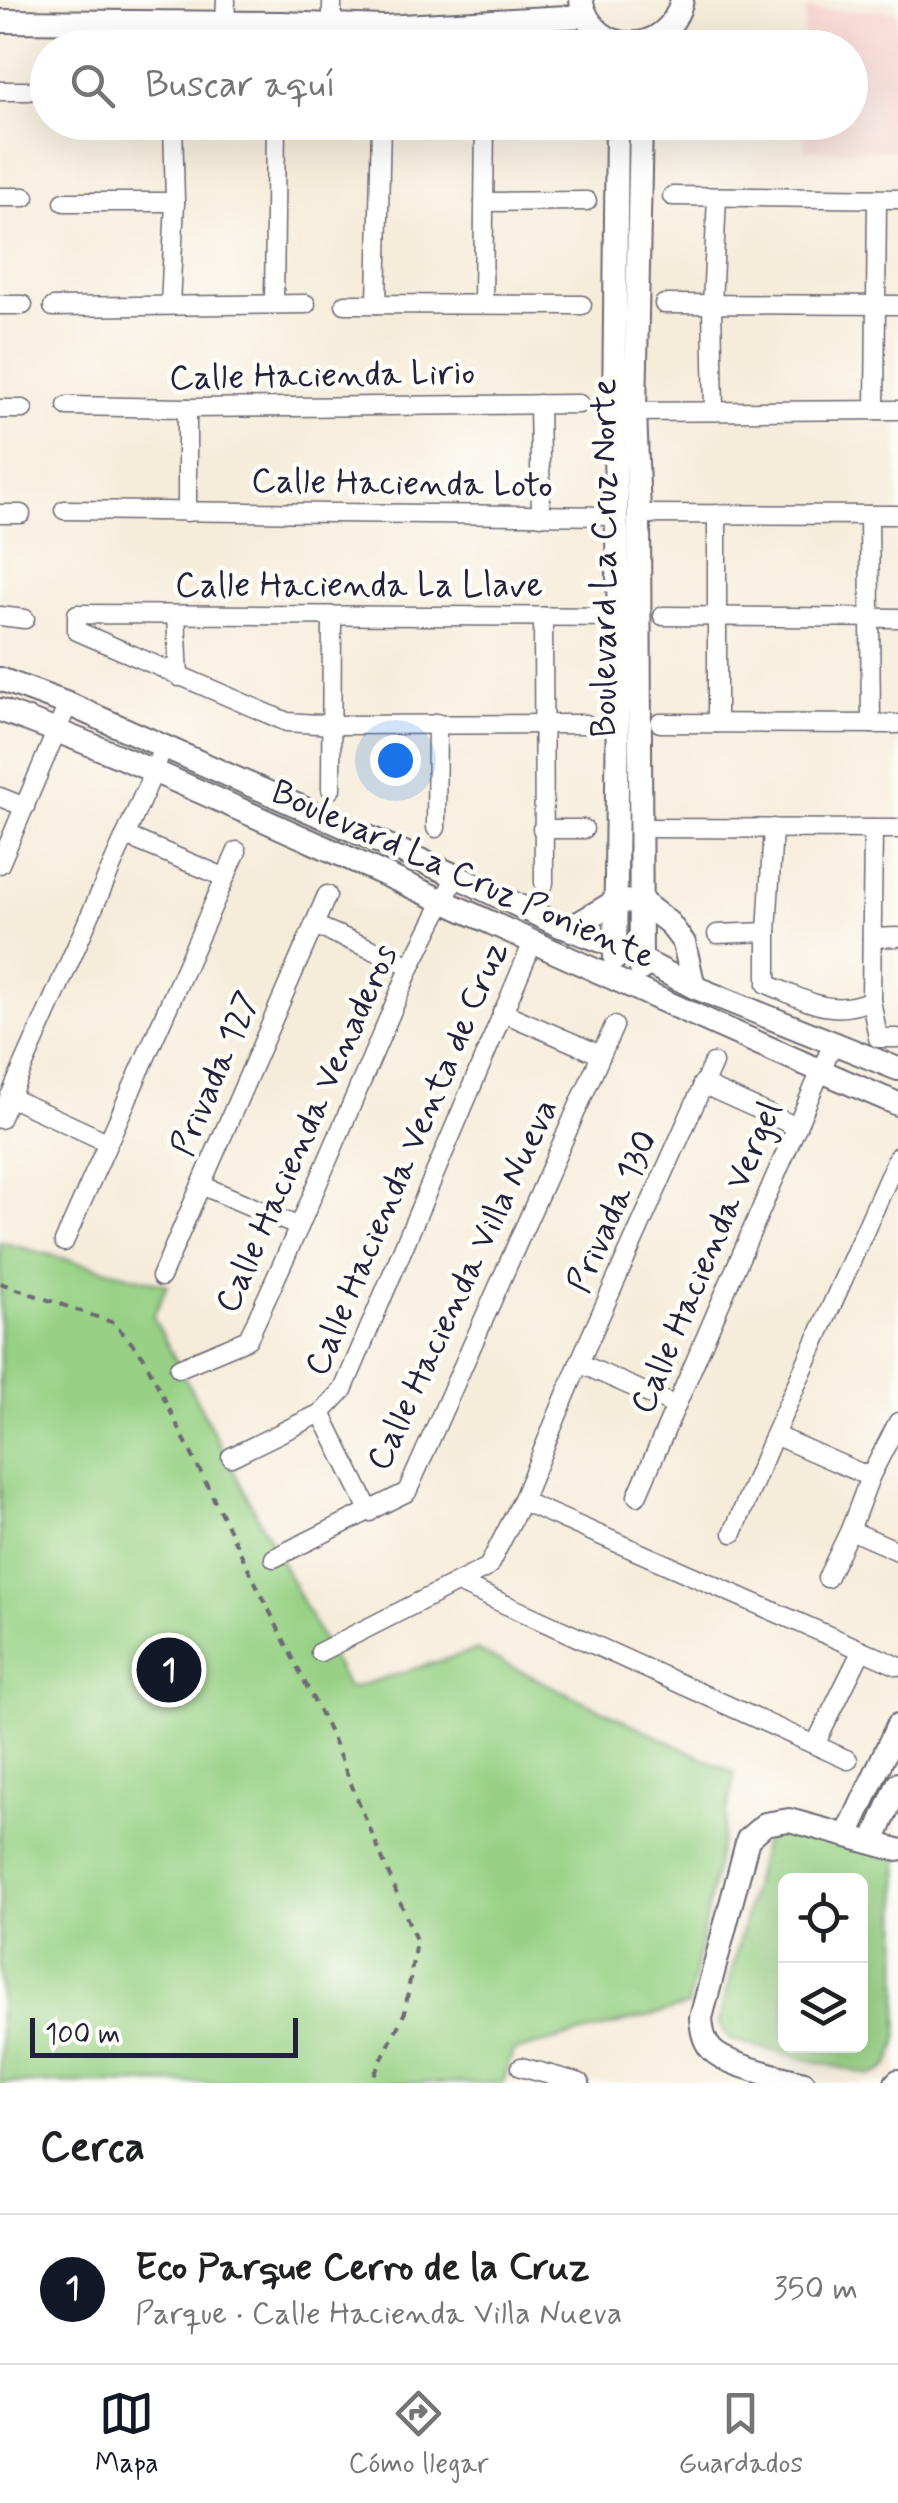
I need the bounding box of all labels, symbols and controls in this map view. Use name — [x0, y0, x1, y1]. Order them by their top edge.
search box — [30, 30, 868, 140]
icon: search — [65, 58, 120, 113]
text: Buscar aquí — [145, 61, 336, 110]
street label: Calle Hacienda Lirio — [169, 350, 475, 402]
street label: Boulevard La Cruz Norte — [582, 379, 628, 737]
street label: Calle Hacienda Loto — [251, 458, 553, 510]
street label: Calle Hacienda La Llave — [175, 563, 543, 609]
your location — [370, 735, 421, 786]
street label: Boulevard La Cruz Poniente — [264, 769, 662, 980]
street label: Calle Hacienda Venta de Cruz — [294, 935, 519, 1383]
street label: Calle Hacienda Venaderos — [205, 937, 409, 1320]
street label: Privada 127 — [160, 984, 271, 1163]
street label: Calle Hacienda Villa Nueva — [356, 1091, 569, 1478]
street label: Calle Hacienda Vergel — [620, 1095, 793, 1421]
street label: Privada 130 — [557, 1123, 669, 1300]
pin: 1 — [136, 1632, 202, 1708]
map controls — [778, 1873, 868, 2053]
button: locate — [778, 1873, 868, 1963]
button: layers — [778, 1963, 868, 2053]
scale bar — [30, 2013, 298, 2058]
text: 100 m — [45, 2017, 120, 2054]
text: Cerca — [40, 2121, 145, 2176]
text: Eco Parque Cerro de la Cruz — [135, 2244, 590, 2293]
text: 1 — [65, 2268, 80, 2310]
text: 350 m — [773, 2268, 858, 2310]
text: Parque · Calle Hacienda Villa Nueva — [135, 2293, 622, 2335]
tab: Mapa — [95, 2386, 159, 2483]
tab: Cómo llegar — [349, 2386, 489, 2483]
tab: Guardados — [679, 2386, 803, 2483]

